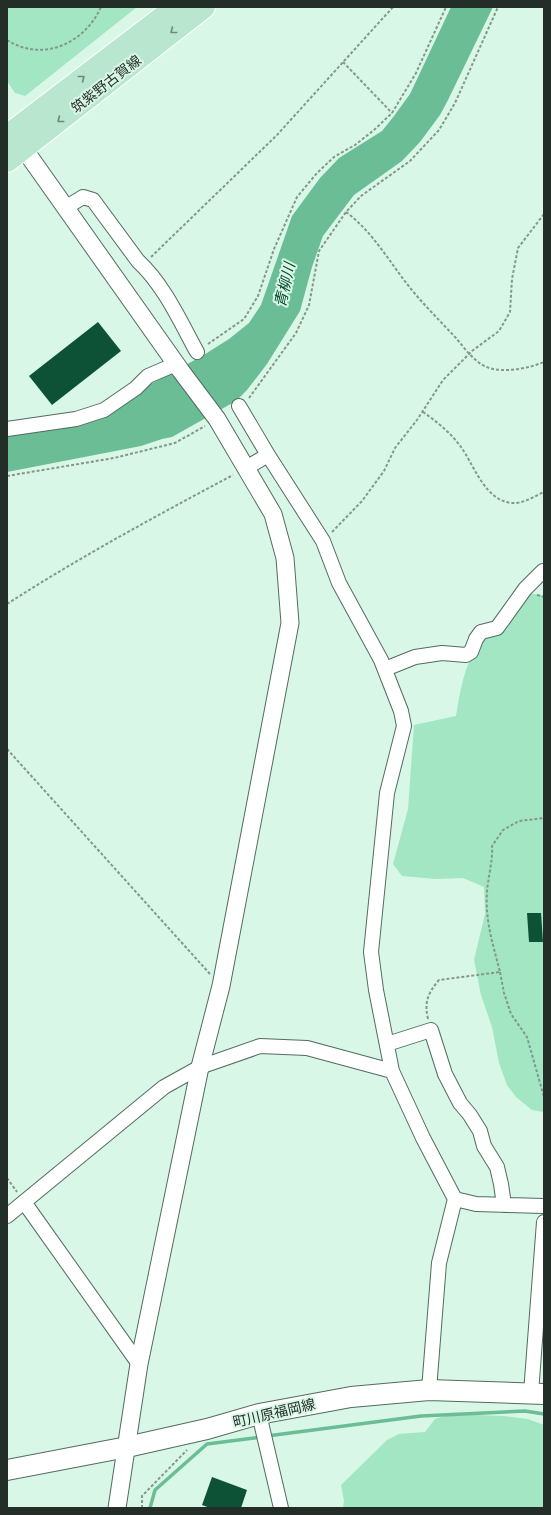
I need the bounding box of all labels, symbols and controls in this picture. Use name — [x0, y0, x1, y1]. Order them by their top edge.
one-way arrow — [171, 26, 178, 33]
street label: 筑紫野古賀線 — [68, 52, 145, 117]
one-way arrow — [78, 76, 85, 83]
one-way arrow — [57, 115, 64, 123]
water label: 青柳川 — [271, 259, 299, 309]
street label: 町川原福岡線 — [231, 1396, 317, 1431]

